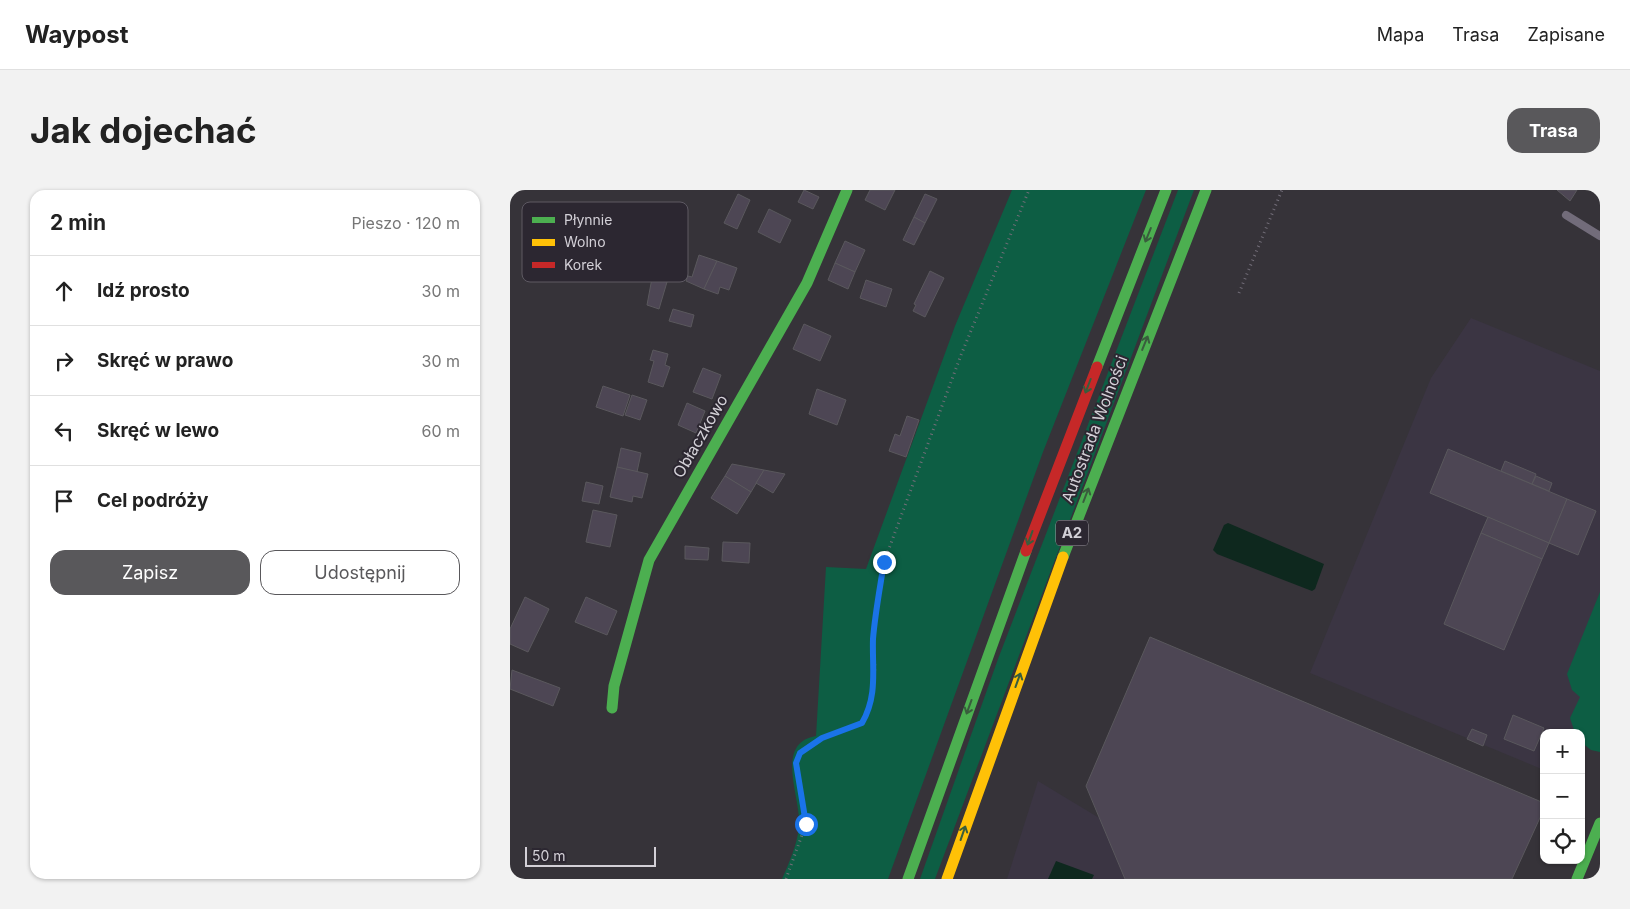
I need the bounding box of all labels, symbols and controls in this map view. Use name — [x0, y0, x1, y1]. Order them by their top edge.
text: Waypost — [25, 20, 129, 49]
text: Mapa — [1377, 24, 1424, 45]
text: Trasa — [1452, 24, 1499, 45]
text: Zapisane — [1527, 24, 1605, 45]
button: Trasa — [1507, 108, 1600, 153]
text: Jak dojechać — [30, 109, 257, 151]
legend — [522, 202, 688, 282]
text: 2 min — [50, 210, 106, 235]
text: Płynnie — [564, 211, 612, 228]
text: Pieszo · 120 m — [351, 213, 460, 233]
one-way arrow — [1142, 227, 1152, 242]
text: Wolno — [564, 233, 606, 250]
text: Korek — [564, 256, 602, 273]
icon: ahead — [50, 277, 78, 305]
text: Idź prosto — [97, 279, 190, 302]
text: 30 m — [422, 281, 460, 301]
one-way arrow — [1141, 336, 1150, 351]
icon: right — [50, 347, 78, 375]
text: Skręć w prawo — [97, 349, 233, 372]
text: 30 m — [422, 351, 460, 371]
street label: Autostrada Wolności — [1057, 353, 1131, 505]
one-way arrow — [1083, 378, 1092, 394]
street label: Obłaczkowo — [668, 391, 732, 481]
icon: left — [50, 417, 78, 445]
text: Skręć w lewo — [97, 419, 219, 442]
text: 60 m — [421, 421, 460, 441]
icon: arrive — [50, 487, 78, 515]
one-way arrow — [1082, 488, 1092, 503]
text: Cel podróży — [97, 489, 209, 512]
road number: A2 — [1056, 520, 1088, 546]
one-way arrow — [1025, 530, 1034, 545]
button: Zapisz — [50, 550, 250, 595]
button: Udostępnij — [260, 550, 460, 595]
route end — [873, 551, 896, 574]
one-way arrow — [1014, 673, 1023, 688]
one-way arrow — [964, 699, 973, 715]
map controls — [1540, 729, 1585, 864]
button: + — [1540, 729, 1585, 774]
button: − — [1540, 774, 1585, 819]
route start — [795, 813, 818, 836]
button: locate — [1540, 819, 1585, 864]
one-way arrow — [959, 826, 968, 841]
scale bar — [525, 844, 656, 867]
text: 50 m — [532, 847, 566, 864]

